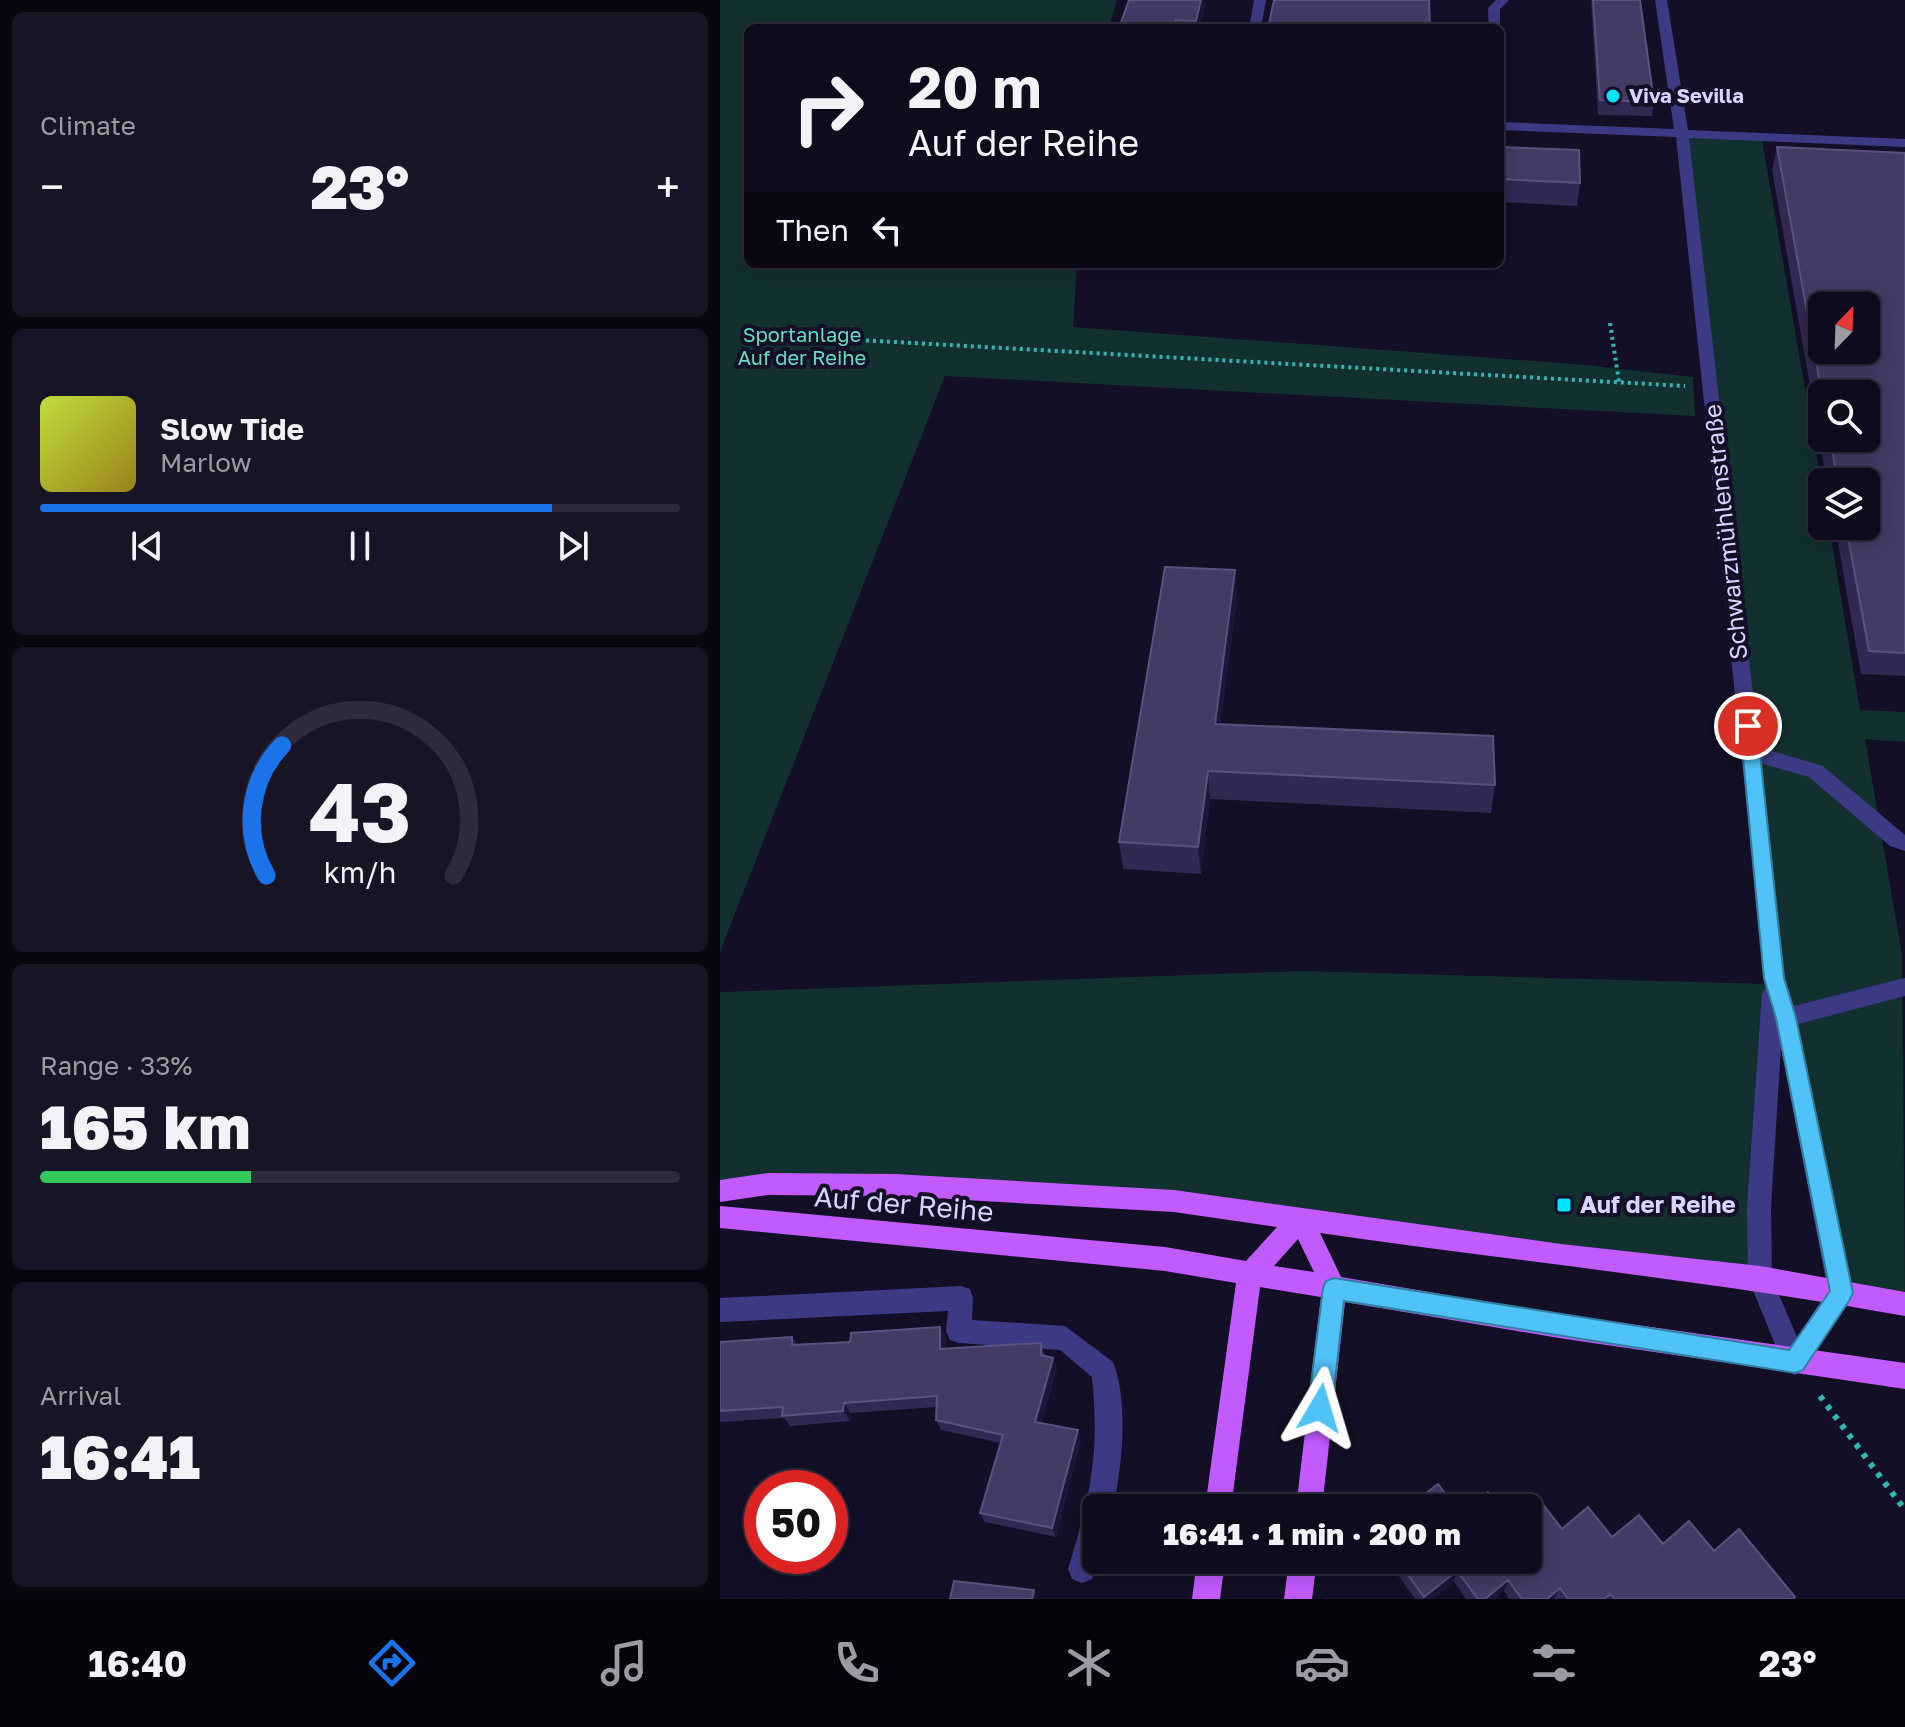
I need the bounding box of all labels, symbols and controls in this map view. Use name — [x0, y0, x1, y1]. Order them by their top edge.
text: 20 m — [908, 53, 1042, 120]
icon: right — [776, 56, 880, 160]
place label: Viva Sevilla — [1629, 83, 1744, 107]
marker: Viva Sevilla — [1604, 87, 1622, 105]
text: Climate — [40, 110, 136, 141]
text: Auf der Reihe — [908, 121, 1139, 164]
text: 23° — [311, 150, 409, 222]
text: − — [40, 160, 64, 213]
text: + — [656, 160, 680, 213]
icon: left — [865, 208, 909, 252]
text: Then — [776, 212, 849, 248]
north arrow — [1808, 292, 1880, 364]
map controls — [1808, 292, 1880, 540]
park label: Sportanlage Auf der Reihe — [738, 322, 866, 369]
button: search — [1808, 380, 1880, 452]
street label: Schwarzmühlenstraße — [1697, 403, 1752, 661]
text: Slow Tide — [160, 411, 304, 447]
text: Marlow — [160, 447, 252, 478]
button: layers — [1808, 468, 1880, 540]
icon: previous — [125, 524, 169, 568]
icon: pause — [338, 524, 382, 568]
icon: next — [551, 524, 595, 568]
pin — [1714, 692, 1782, 760]
icon: arrive — [1726, 704, 1770, 748]
text: 43 — [309, 759, 411, 859]
text: km/h — [324, 855, 396, 889]
text: Range · 33% — [40, 1050, 192, 1081]
text: 165 km — [40, 1090, 250, 1162]
street label: Auf der Reihe — [813, 1179, 995, 1228]
place label: Auf der Reihe — [1580, 1189, 1736, 1218]
marker: Auf der Reihe — [1555, 1196, 1573, 1214]
position arrow — [1278, 1366, 1362, 1450]
text: Arrival — [40, 1380, 121, 1411]
text: 16:41 — [40, 1420, 200, 1492]
speed limit sign: 50 — [744, 1470, 848, 1574]
text: 16:41 · 1 min · 200 m — [1163, 1516, 1461, 1552]
icon: directions — [364, 1635, 420, 1691]
icon: music — [596, 1635, 652, 1691]
icon: phone — [829, 1635, 885, 1691]
icon: climate — [1061, 1635, 1117, 1691]
icon: car — [1294, 1635, 1350, 1691]
icon: filters — [1526, 1635, 1582, 1691]
text: 16:40 — [88, 1642, 187, 1685]
text: 23° — [1759, 1642, 1817, 1685]

